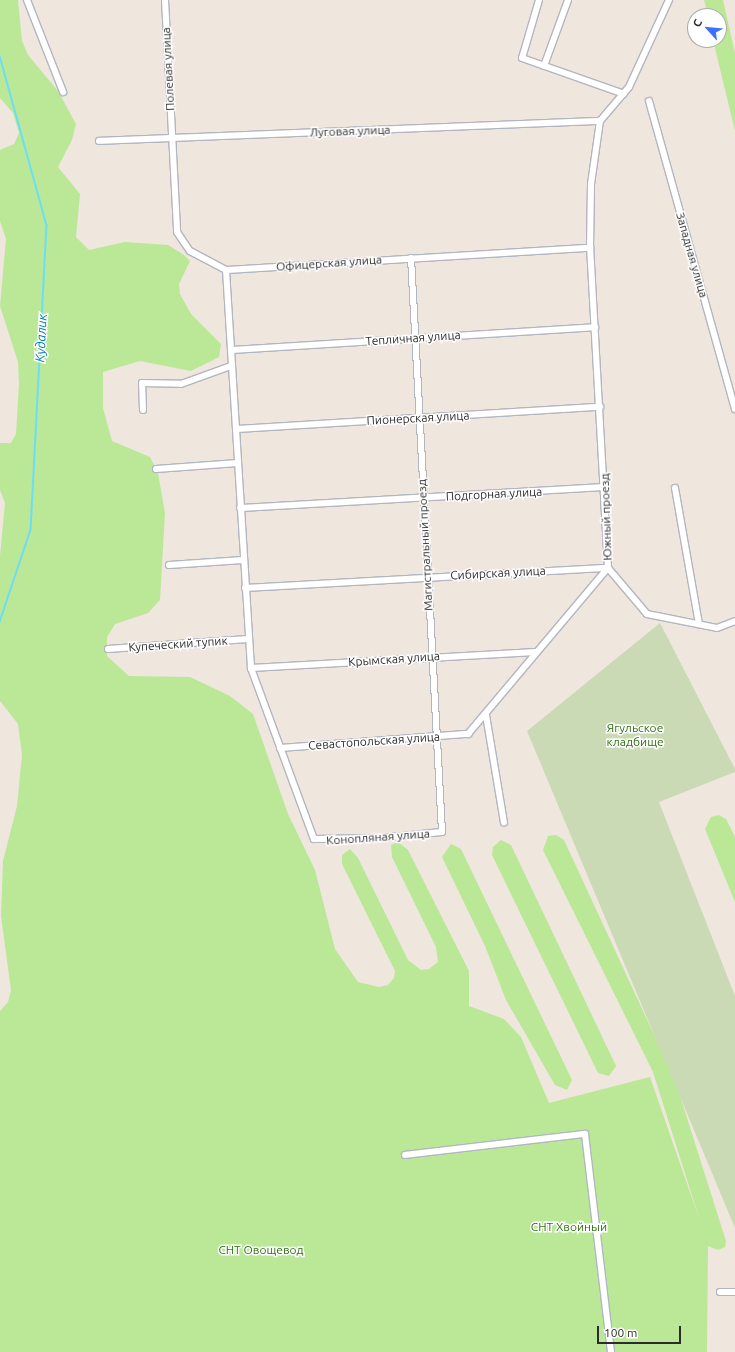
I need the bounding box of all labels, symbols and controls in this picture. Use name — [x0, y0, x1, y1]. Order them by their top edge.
north arrow — [687, 8, 727, 48]
text: С — [690, 17, 704, 29]
street label: Полевая улица — [159, 27, 177, 111]
street label: Луговая улица — [309, 122, 391, 140]
street label: Западная улица — [673, 211, 711, 299]
street label: Офицерская улица — [276, 252, 382, 274]
water label: Кудалик — [32, 313, 50, 363]
street label: Тепличная улица — [365, 327, 461, 349]
street label: Пионерская улица — [366, 408, 470, 428]
street label: Южный проезд — [597, 473, 615, 561]
street label: Магистральный проезд — [414, 479, 436, 611]
street label: Подгорная улица — [445, 484, 543, 504]
street label: Сибирская улица — [450, 563, 546, 583]
street label: Купеческий тупик — [128, 633, 228, 655]
street label: Крымская улица — [348, 649, 440, 669]
park label: Ягульское кладбище — [606, 721, 664, 749]
street label: Севастопольская улица — [308, 729, 440, 753]
street label: Конопляная улица — [326, 826, 430, 848]
park label: СНТ Хвойный — [531, 1220, 607, 1234]
park label: СНТ Овощевод — [218, 1243, 304, 1257]
scale bar — [599, 1318, 683, 1344]
text: 100 m — [604, 1326, 637, 1339]

